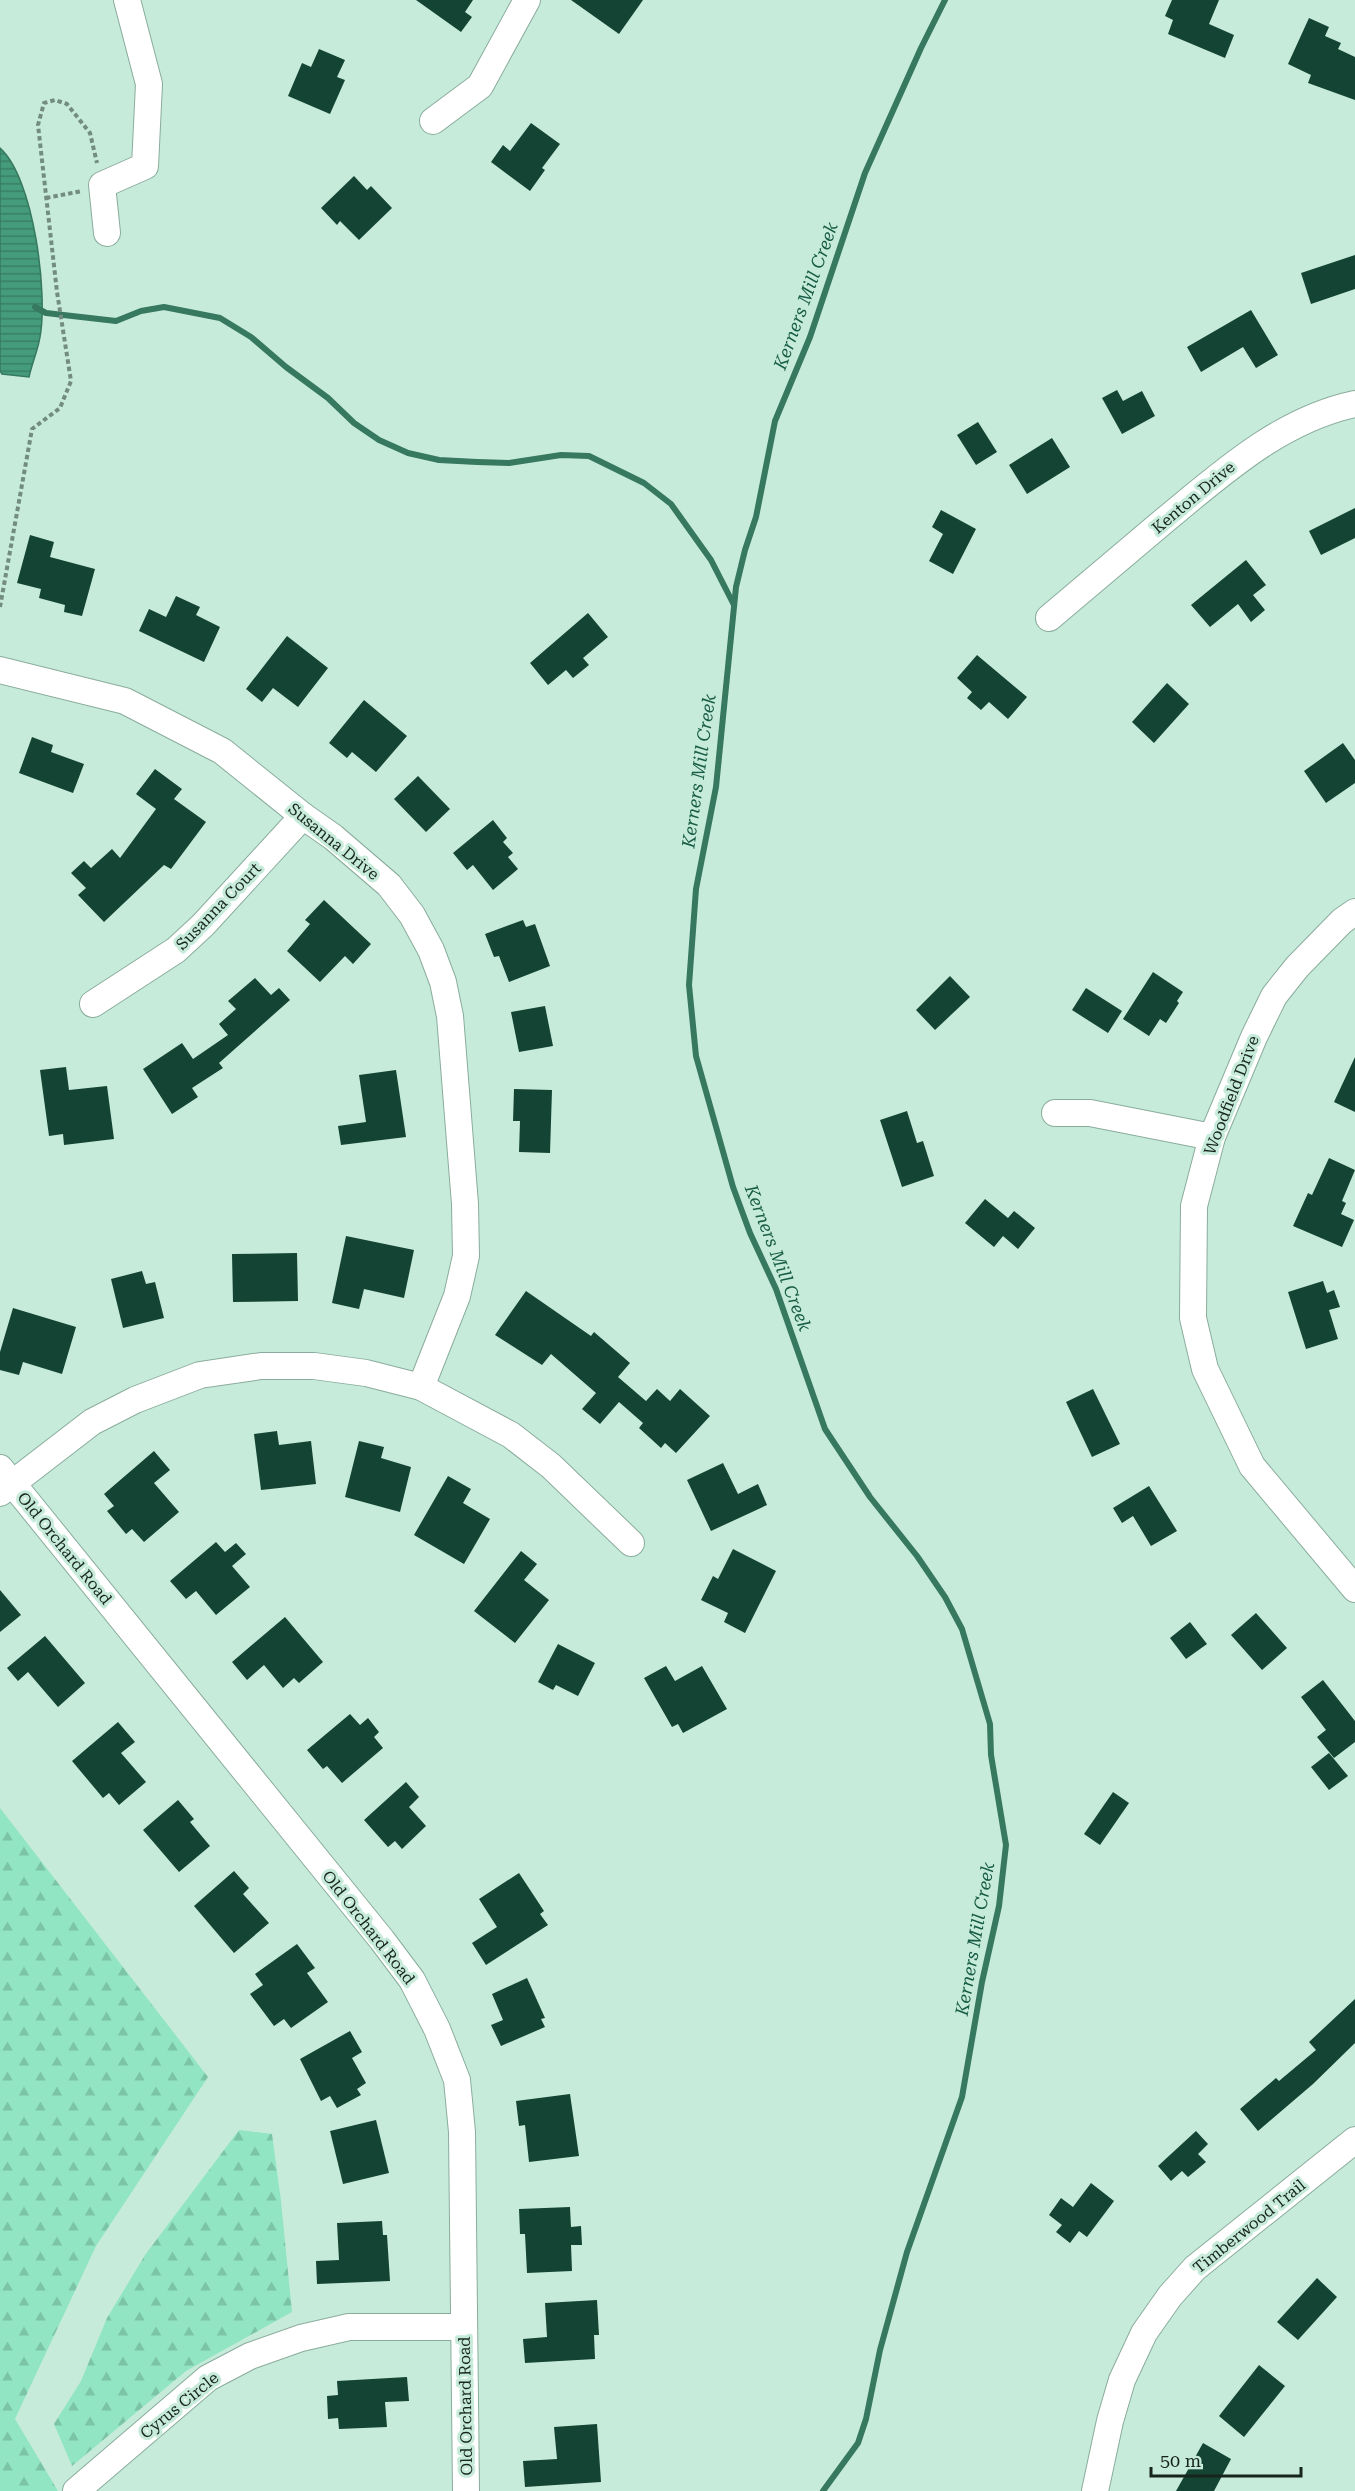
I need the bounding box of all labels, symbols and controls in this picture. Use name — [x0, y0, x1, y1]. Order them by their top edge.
water label: Kerners Mill Creek — [769, 219, 842, 373]
street label: Kenton Drive — [1148, 457, 1239, 538]
water label: Kerners Mill Creek — [677, 692, 720, 850]
street label: Susanna Drive — [284, 799, 383, 884]
street label: Susanna Court — [172, 859, 265, 954]
street label: Woodfield Drive — [1200, 1033, 1263, 1157]
water label: Kerners Mill Creek — [740, 1181, 816, 1334]
street label: Old Orchard Road — [13, 1488, 116, 1608]
water label: Kerners Mill Creek — [951, 1860, 998, 2018]
street label: Old Orchard Road — [318, 1867, 419, 1988]
street label: Timberwood Trail — [1189, 2175, 1309, 2277]
street label: Old Orchard Road — [455, 2336, 476, 2476]
street label: Cyrus Circle — [136, 2368, 222, 2443]
scale bar — [1151, 2440, 1301, 2478]
text: 50 m — [1160, 2450, 1201, 2471]

